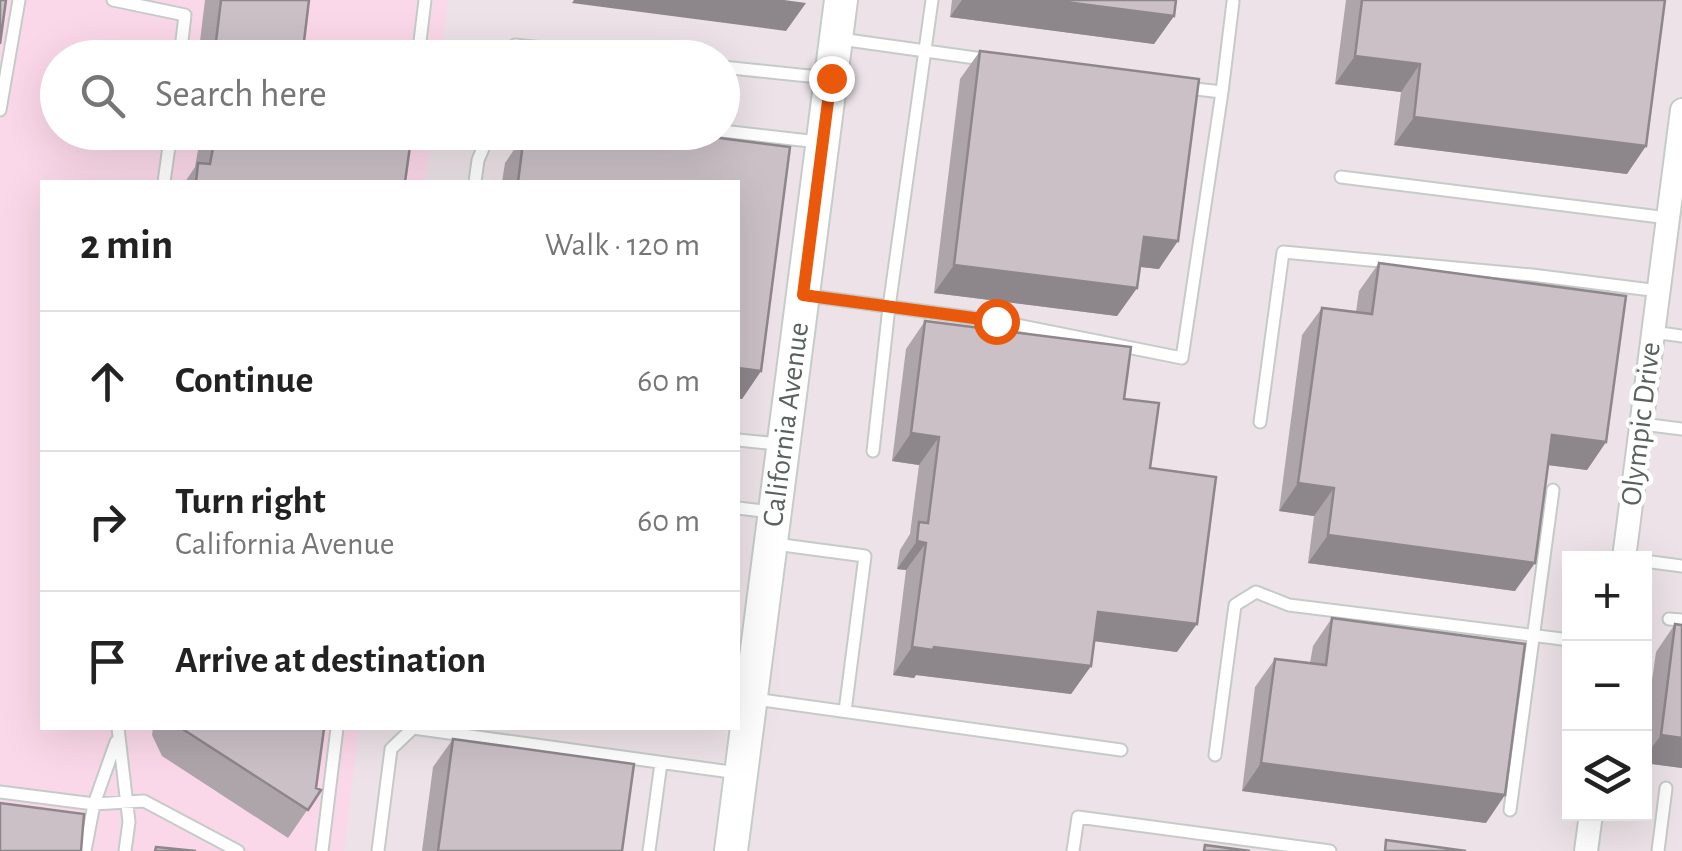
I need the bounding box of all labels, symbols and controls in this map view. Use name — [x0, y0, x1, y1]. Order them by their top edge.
search box — [40, 40, 740, 150]
route end — [809, 56, 855, 102]
icon: search — [75, 68, 130, 123]
text: Search here — [155, 76, 327, 114]
text: 2 min — [80, 224, 173, 266]
text: Walk · 120 m — [545, 229, 700, 261]
route start — [974, 299, 1020, 345]
street label: California Avenue — [758, 320, 814, 529]
street label: Olympic Drive — [1616, 340, 1666, 508]
icon: ahead — [80, 354, 135, 409]
text: Continue — [175, 362, 313, 400]
text: 60 m — [637, 365, 700, 397]
text: Turn right — [175, 483, 325, 521]
icon: right — [80, 494, 135, 549]
text: 60 m — [637, 505, 700, 537]
text: California Avenue — [175, 528, 395, 560]
map controls — [1562, 551, 1652, 821]
button: + — [1562, 551, 1652, 641]
icon: arrive — [80, 634, 135, 689]
button: − — [1562, 641, 1652, 731]
text: Arrive at destination — [175, 642, 486, 680]
button: layers — [1562, 731, 1652, 821]

